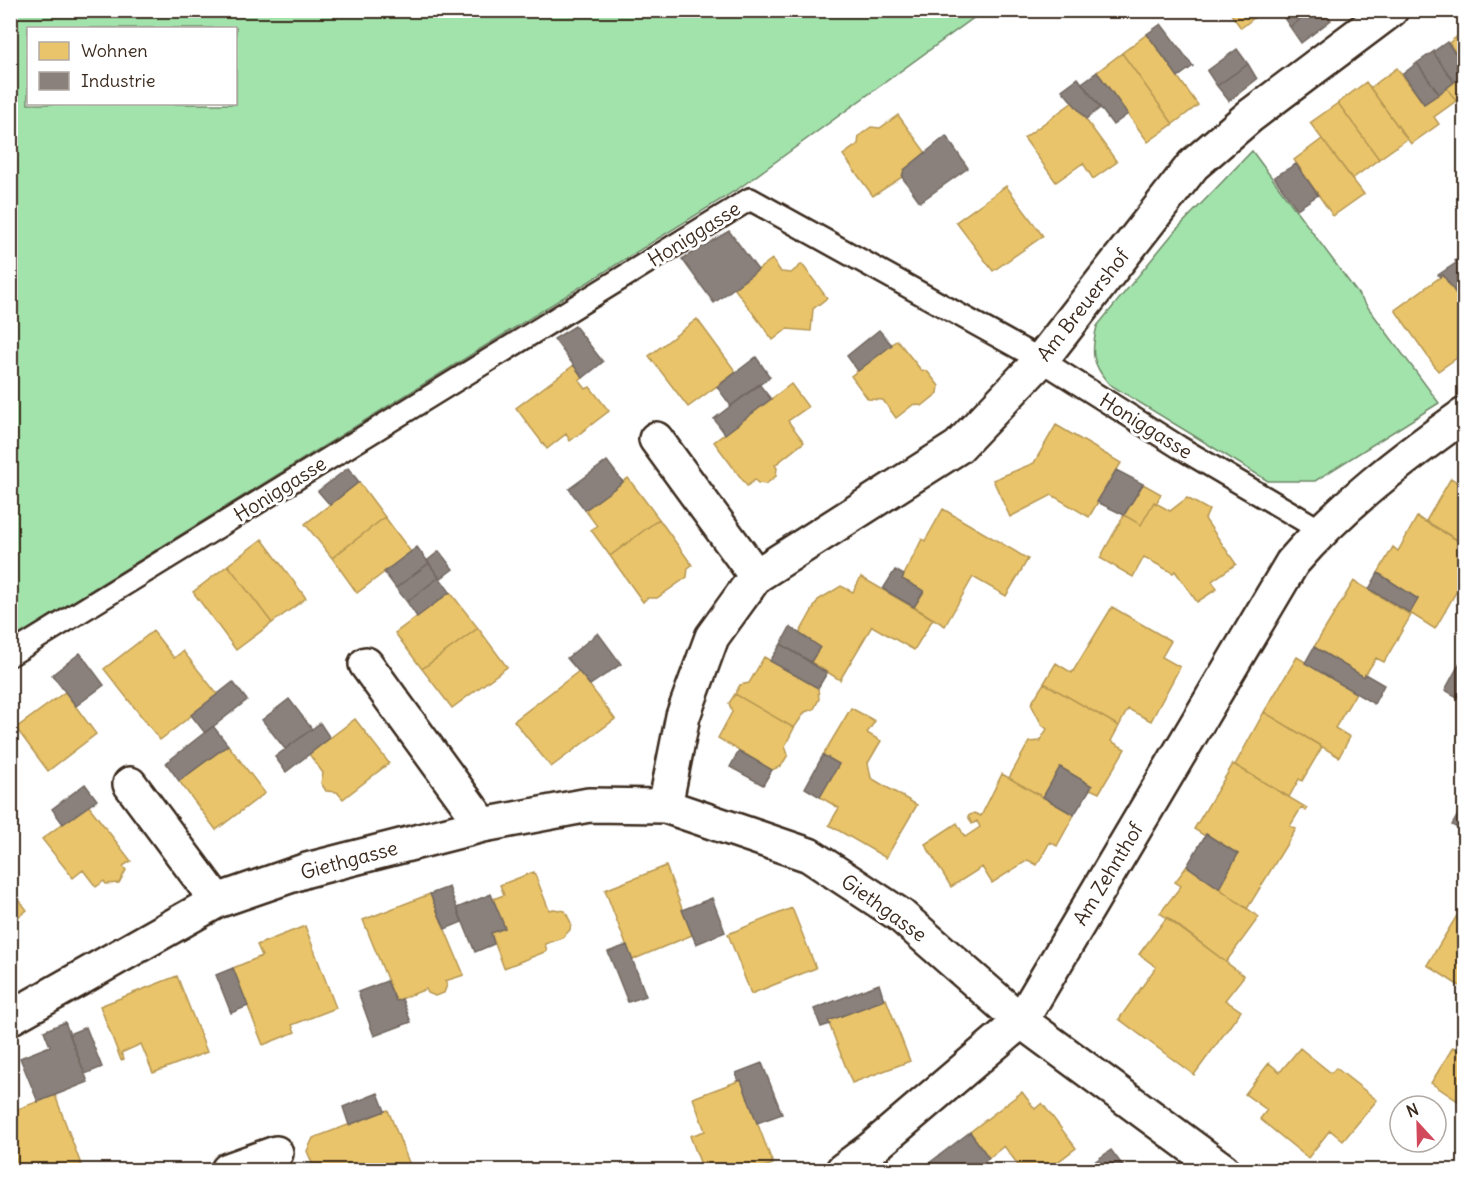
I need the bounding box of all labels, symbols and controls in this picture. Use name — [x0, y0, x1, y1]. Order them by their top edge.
legend — [27, 27, 237, 105]
text: Wohnen — [81, 39, 148, 62]
text: Industrie — [81, 69, 156, 92]
street label: Honiggasse — [643, 195, 745, 272]
street label: Am Breuershof — [1031, 243, 1134, 366]
street label: Honiggasse — [1095, 387, 1197, 464]
street label: Honiggasse — [229, 450, 331, 527]
street label: Am Zehnthof — [1067, 817, 1148, 930]
street label: Giethgasse — [298, 835, 400, 884]
street label: Giethgasse — [837, 868, 932, 947]
north arrow — [1388, 1094, 1448, 1154]
text: N — [1404, 1099, 1421, 1121]

